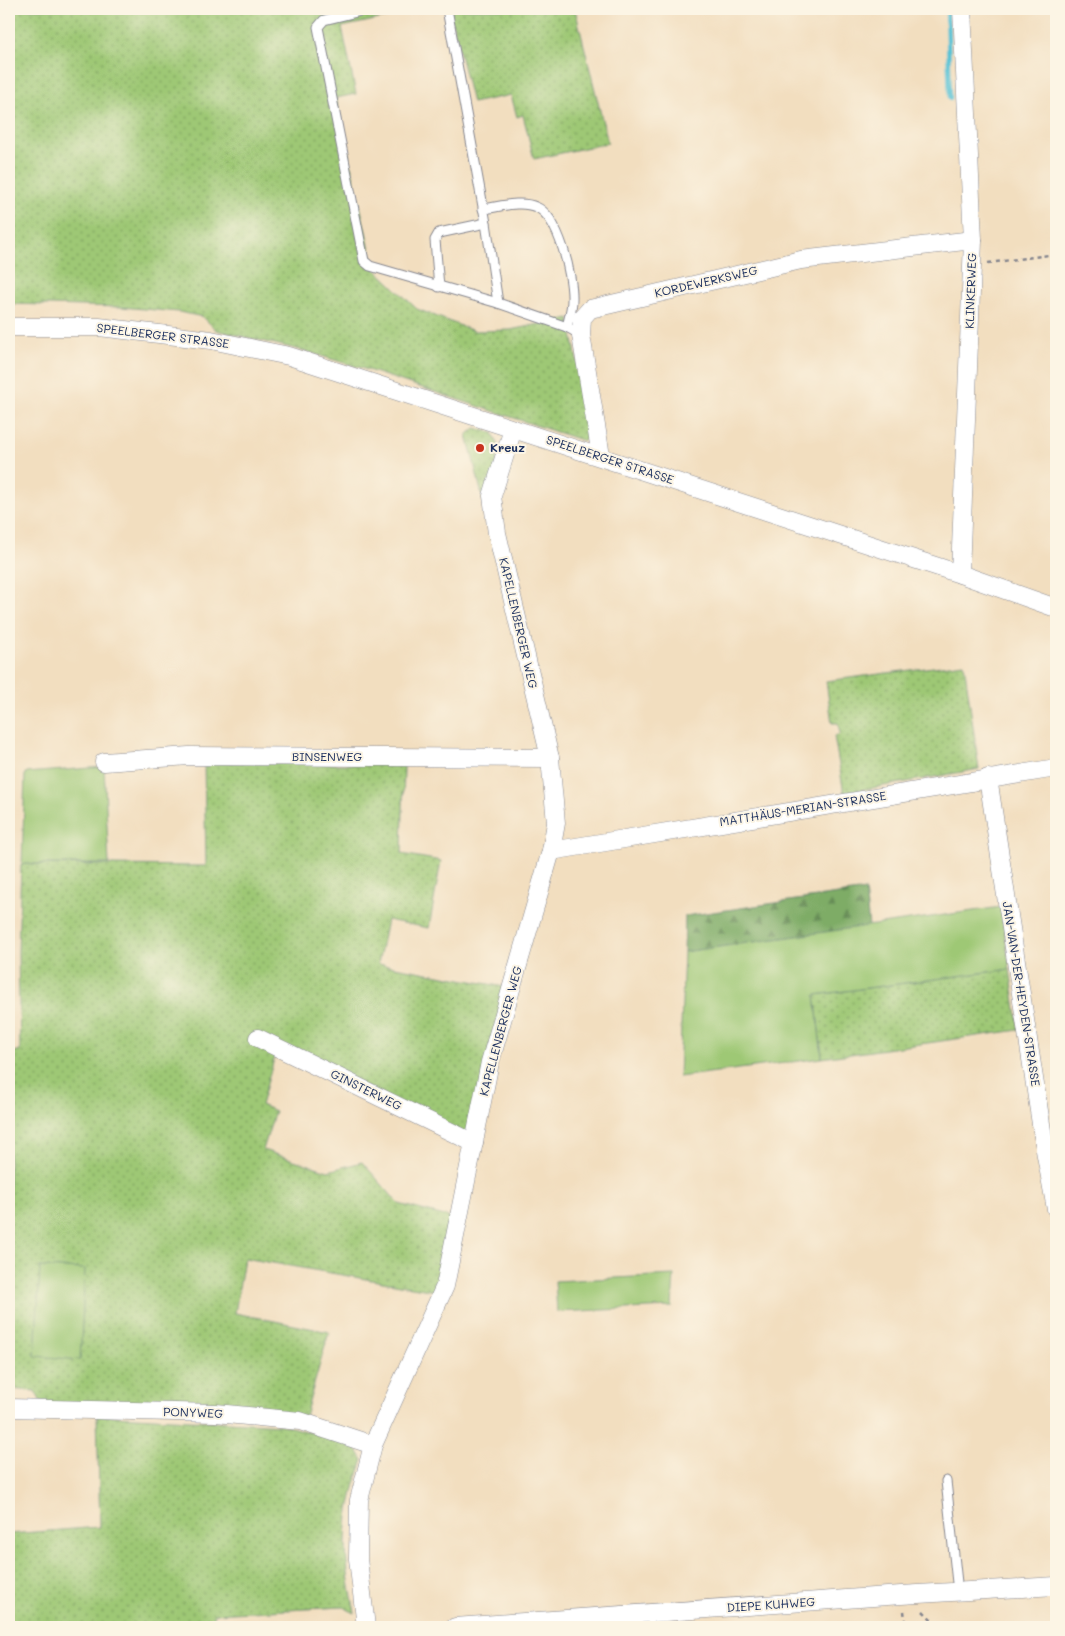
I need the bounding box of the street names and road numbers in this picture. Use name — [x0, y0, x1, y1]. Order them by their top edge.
street label: KLINKERWEG — [961, 253, 979, 329]
street label: KORDEWERKSWEG — [653, 261, 759, 301]
street label: SPEELBERGER STRASSE — [96, 319, 230, 351]
street label: SPEELBERGER STRASSE — [544, 431, 676, 487]
street label: KAPELLENBERGER WEG — [496, 556, 542, 690]
street label: BINSENWEG — [292, 748, 362, 764]
street label: MATTHÄUS-MERIAN-STRASSE — [718, 787, 887, 829]
street label: JAN-VAN-DER-HEYDEN-STRASSE — [999, 900, 1045, 1088]
street label: KAPELLENBERGER WEG — [475, 964, 525, 1097]
street label: GINSTERWEG — [328, 1065, 405, 1113]
street label: PONYWEG — [163, 1403, 223, 1421]
street label: DIEPE KUHWEG — [726, 1593, 816, 1615]

